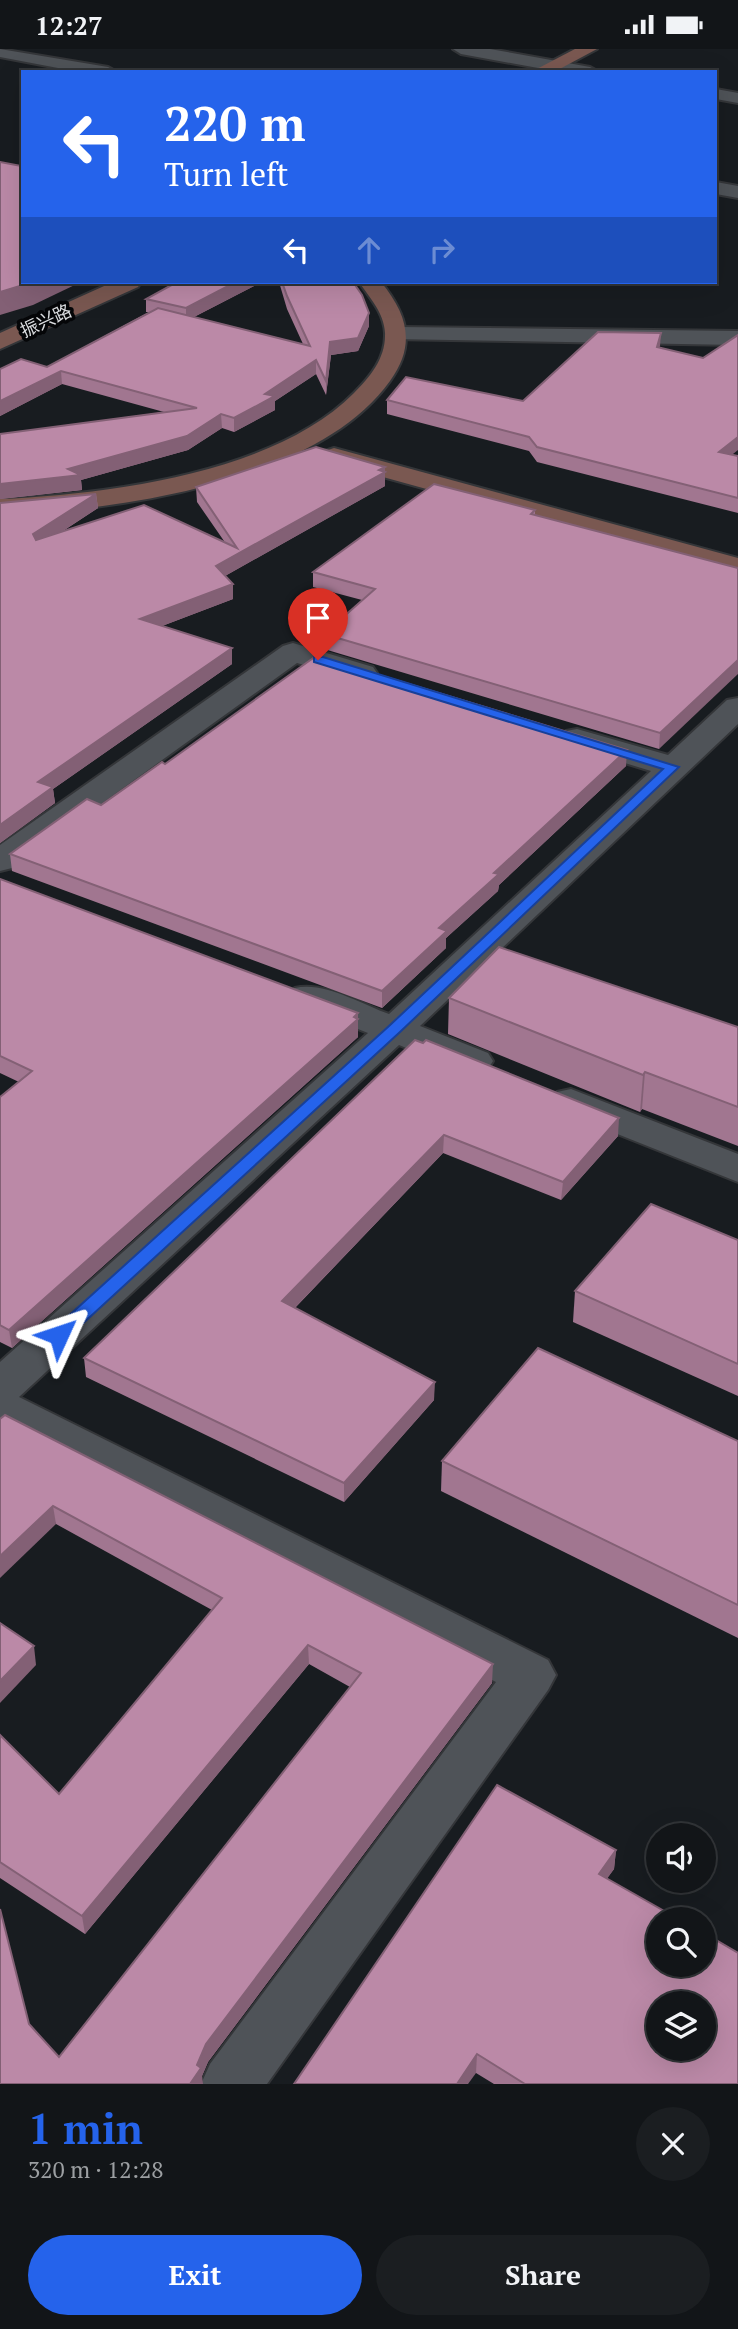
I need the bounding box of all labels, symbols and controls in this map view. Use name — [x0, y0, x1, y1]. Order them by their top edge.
text: 12:27 — [35, 8, 103, 42]
text: 220 m — [164, 90, 306, 155]
icon: left — [49, 98, 140, 189]
text: Turn left — [164, 153, 288, 195]
icon: left — [277, 231, 315, 269]
icon: ahead — [350, 231, 388, 269]
icon: right — [423, 231, 461, 269]
street label: 振兴路 — [16, 298, 75, 342]
pin — [288, 588, 348, 660]
icon: arrive — [299, 599, 337, 637]
position arrow — [22, 1298, 96, 1372]
map controls — [646, 1823, 716, 2061]
button: sound — [646, 1823, 716, 1893]
button: search — [646, 1907, 716, 1977]
button: layers — [646, 1991, 716, 2061]
text: 1 min — [28, 2100, 143, 2156]
button: close — [636, 2107, 710, 2181]
text: 320 m · 12:28 — [28, 2154, 163, 2185]
button: Exit — [28, 2235, 362, 2315]
button: Share — [376, 2235, 710, 2315]

